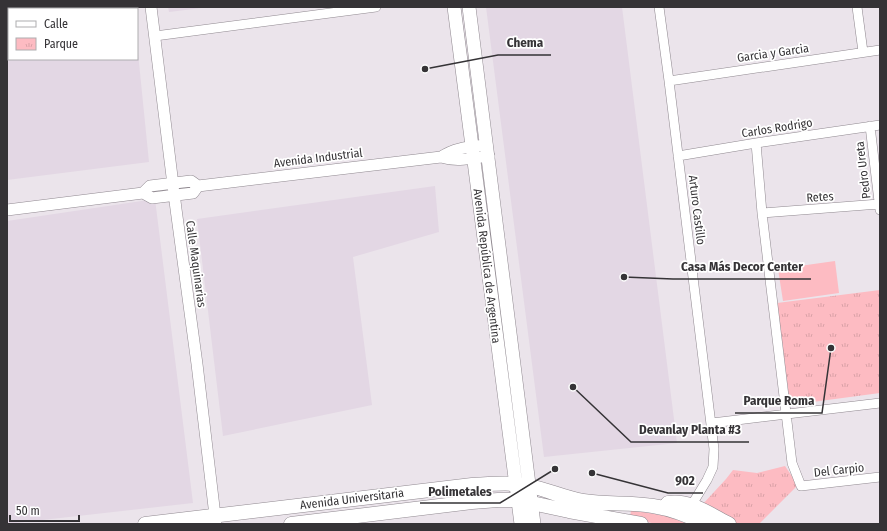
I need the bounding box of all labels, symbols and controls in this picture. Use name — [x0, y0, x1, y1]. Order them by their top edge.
legend — [8, 8, 138, 60]
text: Calle — [44, 17, 68, 31]
callout: Chema — [498, 30, 551, 55]
text: Chema — [507, 35, 544, 50]
text: Parque — [44, 37, 78, 51]
street label: Garcia y Garcia — [736, 41, 810, 65]
street label: Carlos Rodrigo — [741, 115, 813, 141]
street label: Pedro Ureta — [853, 140, 873, 200]
street label: Avenida Industrial — [273, 146, 363, 170]
street label: Arturo Castillo — [686, 174, 708, 246]
street label: Avenida República de Argentina — [471, 188, 503, 344]
street label: Retes — [806, 189, 834, 205]
street label: Calle Maquinarias — [183, 220, 209, 308]
callout: Casa Más Decor Center — [673, 254, 811, 279]
text: Casa Más Decor Center — [681, 259, 803, 274]
callout: Parque Roma — [735, 388, 822, 413]
text: Parque Roma — [744, 393, 815, 408]
callout: Devanlay Planta #3 — [631, 417, 749, 442]
text: Devanlay Planta #3 — [639, 422, 741, 437]
street label: Del Carpio — [813, 460, 865, 480]
callout: 902 — [668, 468, 703, 493]
text: 902 — [675, 473, 695, 488]
callout: Polimetales — [420, 478, 500, 503]
text: Polimetales — [428, 484, 492, 499]
street label: Avenida Universitaria — [299, 486, 405, 512]
scale bar — [10, 497, 79, 523]
text: 50 m — [16, 504, 40, 518]

